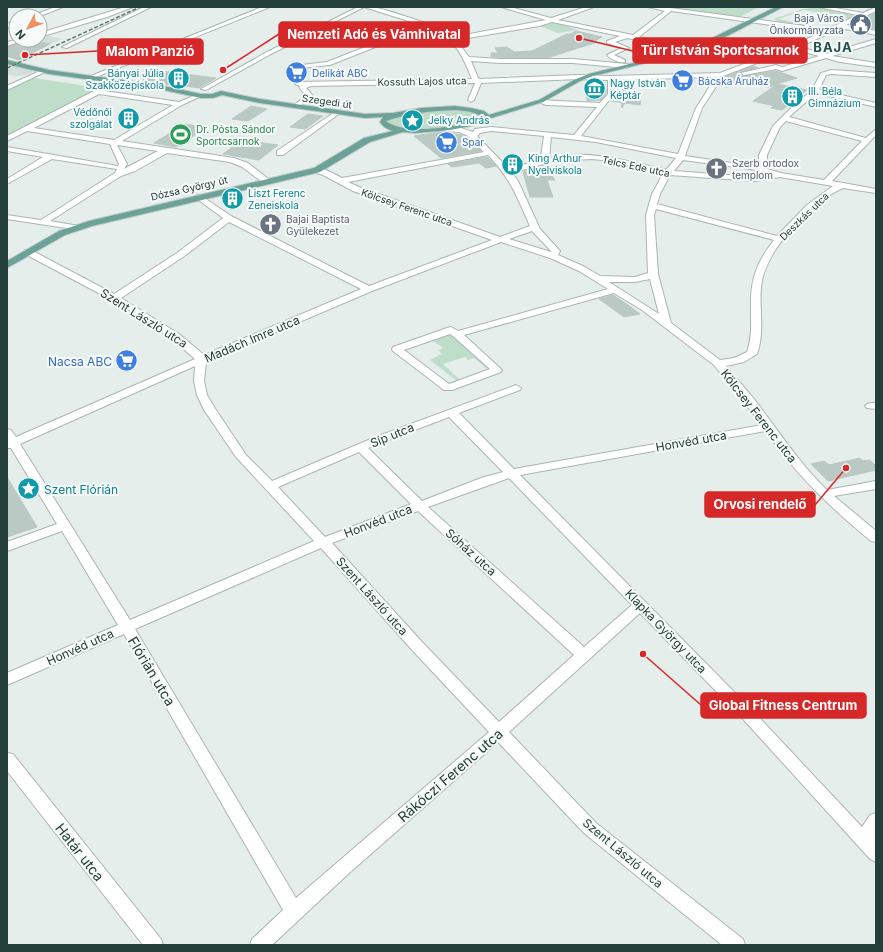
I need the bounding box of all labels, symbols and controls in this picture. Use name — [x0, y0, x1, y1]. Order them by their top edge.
north arrow — [8, 8, 48, 48]
public building icon: Baja Város Önkormányzata — [847, 11, 873, 37]
place label: Baja Város Önkormányzata — [769, 12, 844, 36]
callout: Nemzeti Adó és Vámhivatal — [279, 22, 469, 47]
text: Nemzeti Adó és Vámhivatal — [287, 26, 461, 42]
text: N — [12, 27, 28, 42]
callout: Türr István Sportcsarnok — [633, 38, 807, 63]
callout: Malom Panzió — [98, 39, 203, 64]
district label: BAJA — [813, 39, 853, 55]
text: Türr István Sportcsarnok — [641, 42, 800, 58]
text: Malom Panzió — [106, 43, 194, 59]
supermarket icon: Delikát ABC — [284, 60, 310, 86]
building icon: Bányai Júlia Szakközépiskola — [166, 66, 192, 92]
place label: Bányai Júlia Szakközépiskola — [86, 67, 164, 91]
place label: Delikát ABC — [312, 67, 368, 79]
supermarket icon: Bácska Áruház — [670, 68, 696, 94]
street label: Kossuth Lajos utca — [377, 74, 467, 88]
place label: Bácska Áruház — [698, 74, 769, 87]
museum icon: Nagy István Képtár — [581, 76, 607, 102]
place label: Nagy István Képtár — [610, 77, 666, 101]
building icon: III. Béla Gimnázium — [779, 84, 805, 110]
place label: III. Béla Gimnázium — [808, 85, 861, 109]
street label: Szegedi út — [301, 92, 353, 111]
building icon: Védőnői szolgálat — [115, 105, 141, 131]
place label: Védőnői szolgálat — [70, 106, 113, 130]
place icon: Jelky András — [400, 107, 426, 133]
place label: Jelky András — [428, 114, 489, 126]
sports icon: Dr. Pósta Sándor Sportcsarnok — [167, 122, 193, 148]
place label: Dr. Pósta Sándor Sportcsarnok — [196, 123, 275, 147]
supermarket icon: Spar — [434, 129, 460, 155]
place label: Spar — [462, 136, 484, 148]
building icon: King Arthur Nyelviskola — [500, 151, 526, 177]
place label: King Arthur Nyelviskola — [528, 152, 582, 176]
street label: Telcs Ede utca — [601, 153, 671, 179]
church icon: Szerb ortodox templom — [703, 156, 729, 182]
place label: Szerb ortodox templom — [732, 157, 799, 181]
street label: Dózsa György út — [149, 173, 229, 203]
building icon: Liszt Ferenc Zeneiskola — [220, 186, 246, 212]
street label: Kölcsey Ferenc utca — [360, 186, 454, 228]
place label: Liszt Ferenc Zeneiskola — [248, 187, 306, 211]
street label: Deszkás utca — [777, 190, 831, 242]
church icon: Bajai Baptista Gyülekezet — [258, 212, 284, 238]
place label: Bajai Baptista Gyülekezet — [286, 213, 350, 237]
street label: Szent László utca — [98, 285, 190, 351]
street label: Madách Imre utca — [202, 312, 302, 366]
supermarket icon: Nacsa ABC — [114, 348, 140, 374]
place label: Nacsa ABC — [48, 354, 112, 369]
street label: Kölcsey Ferenc utca — [718, 366, 800, 466]
street label: Síp utca — [368, 419, 416, 451]
street label: Honvéd utca — [654, 427, 728, 455]
place icon: Szent Flórián — [15, 476, 41, 502]
place label: Szent Flórián — [44, 482, 118, 497]
callout: Orvosi rendelő — [705, 492, 815, 517]
text: Orvosi rendelő — [713, 496, 807, 512]
street label: Honvéd utca — [342, 501, 414, 541]
street label: Sóház utca — [442, 525, 500, 579]
street label: Szent László utca — [333, 554, 411, 638]
street label: Klapka György utca — [622, 586, 710, 676]
street label: Honvéd utca — [44, 626, 116, 668]
street label: Flórián utca — [125, 633, 179, 709]
callout: Global Fitness Centrum — [701, 693, 866, 718]
text: Global Fitness Centrum — [709, 697, 857, 713]
street label: Rákóczi Ferenc utca — [394, 725, 506, 825]
street label: Szent László utca — [580, 815, 666, 891]
street label: Határ utca — [52, 820, 108, 884]

